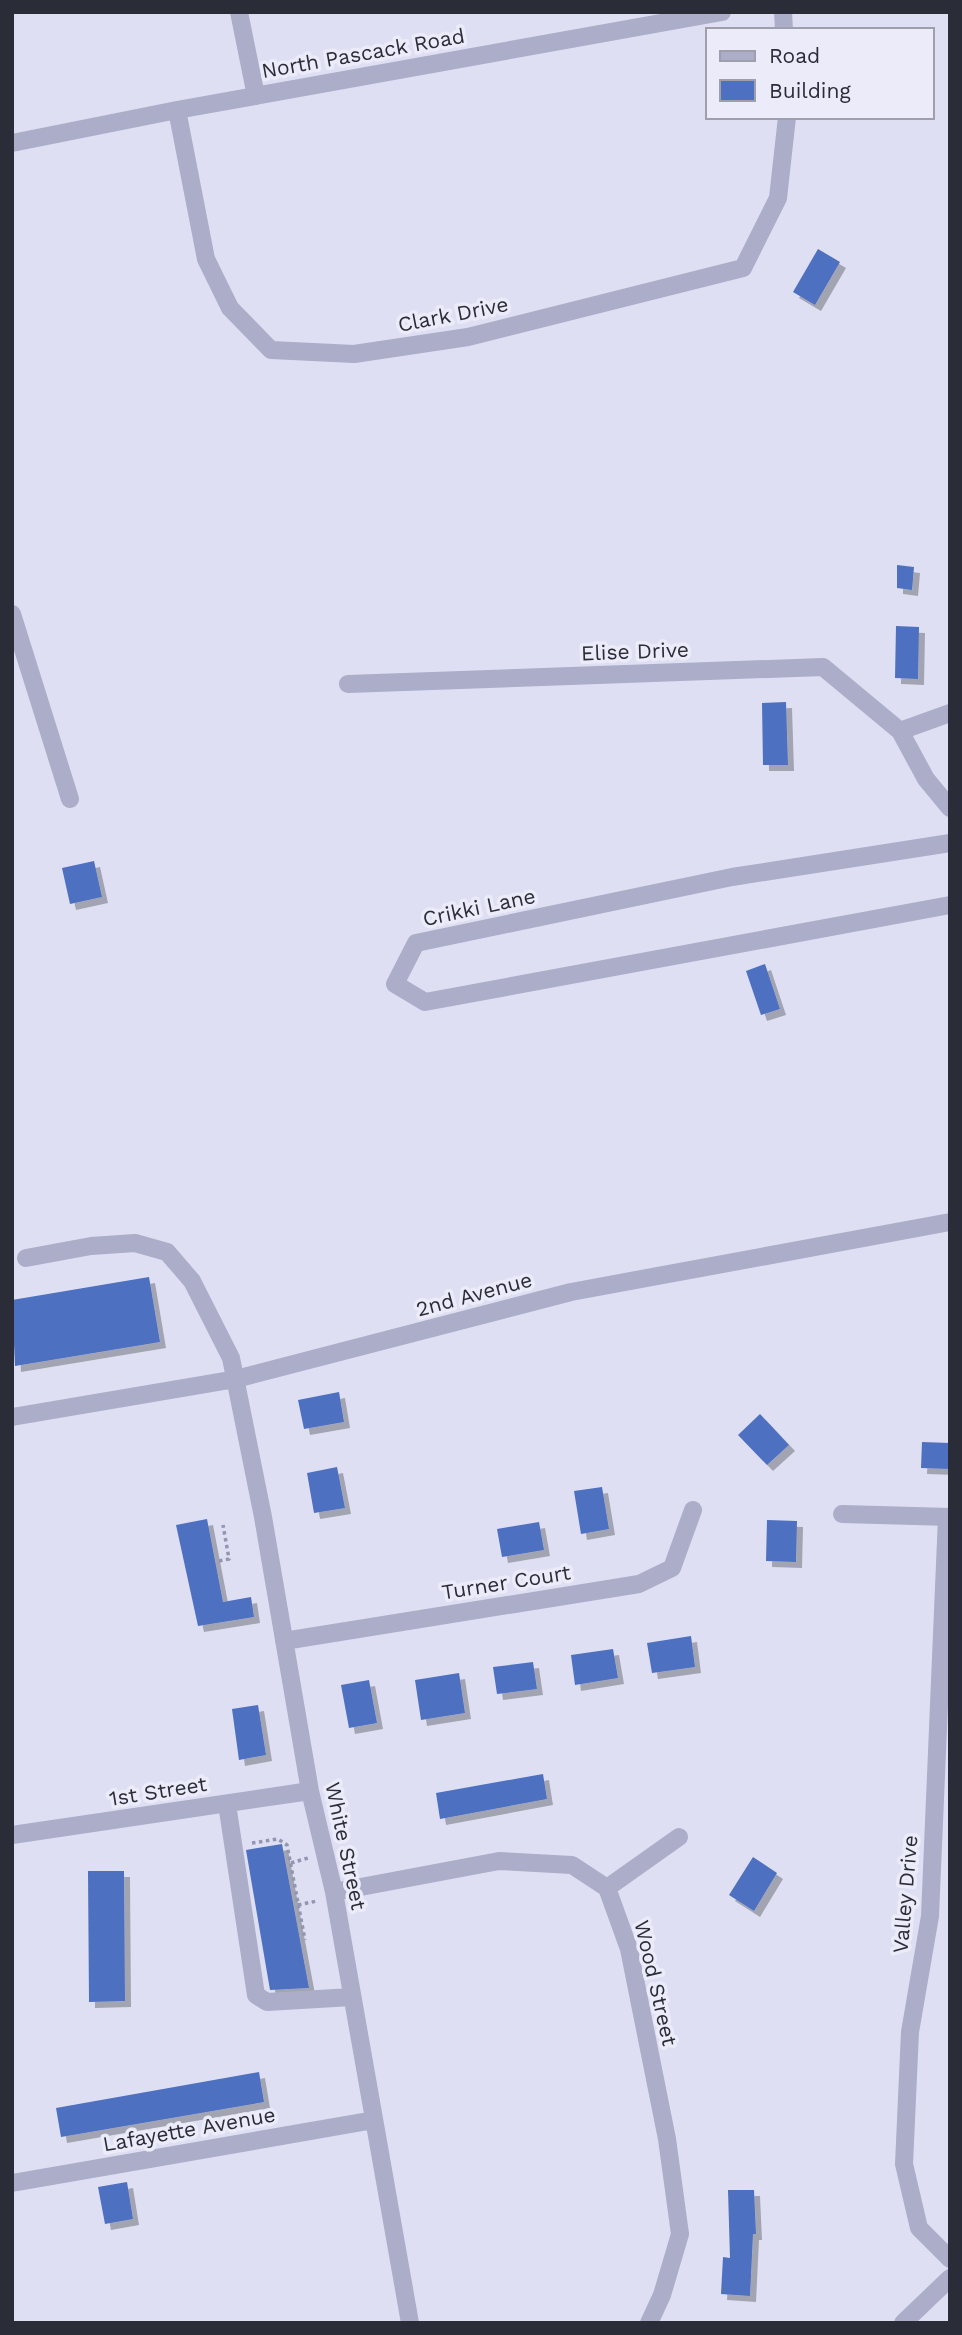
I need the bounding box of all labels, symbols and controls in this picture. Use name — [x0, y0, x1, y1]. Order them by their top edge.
street label: North Pascack Road — [260, 23, 466, 83]
legend — [706, 28, 934, 119]
text: Road — [769, 43, 820, 68]
text: Building — [769, 78, 851, 103]
street label: Clark Drive — [396, 291, 510, 337]
street label: Elise Drive — [581, 637, 689, 665]
street label: Crikki Lane — [420, 883, 538, 931]
street label: 2nd Avenue — [413, 1267, 535, 1321]
street label: Turner Court — [440, 1559, 572, 1605]
street label: 1st Street — [107, 1771, 209, 1811]
street label: White Street — [320, 1780, 372, 1912]
street label: Valley Drive — [887, 1834, 923, 1954]
street label: Wood Street — [629, 1918, 683, 2048]
street label: Lafayette Avenue — [101, 2102, 277, 2156]

